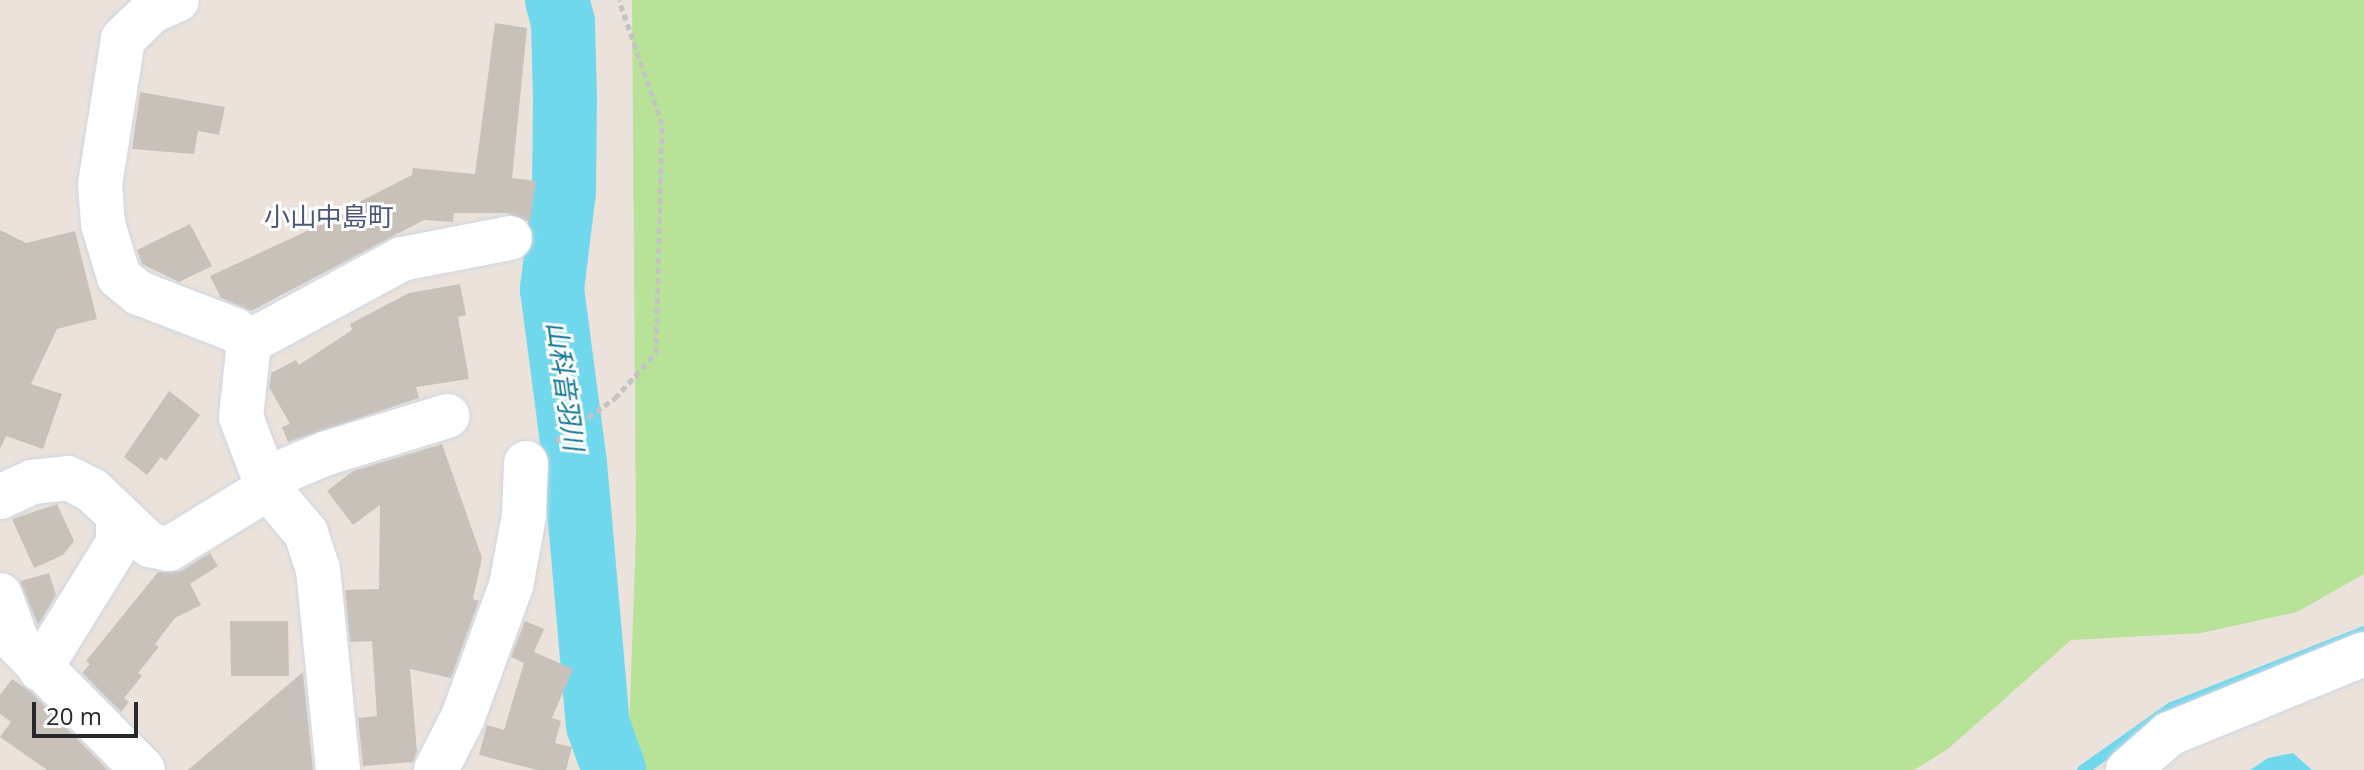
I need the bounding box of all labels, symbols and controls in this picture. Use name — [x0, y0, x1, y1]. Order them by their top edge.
district label: 小山中島町 — [264, 201, 394, 233]
water label: 山科音羽川 — [541, 319, 589, 453]
scale bar — [36, 686, 142, 736]
text: 20 m — [46, 699, 102, 732]

